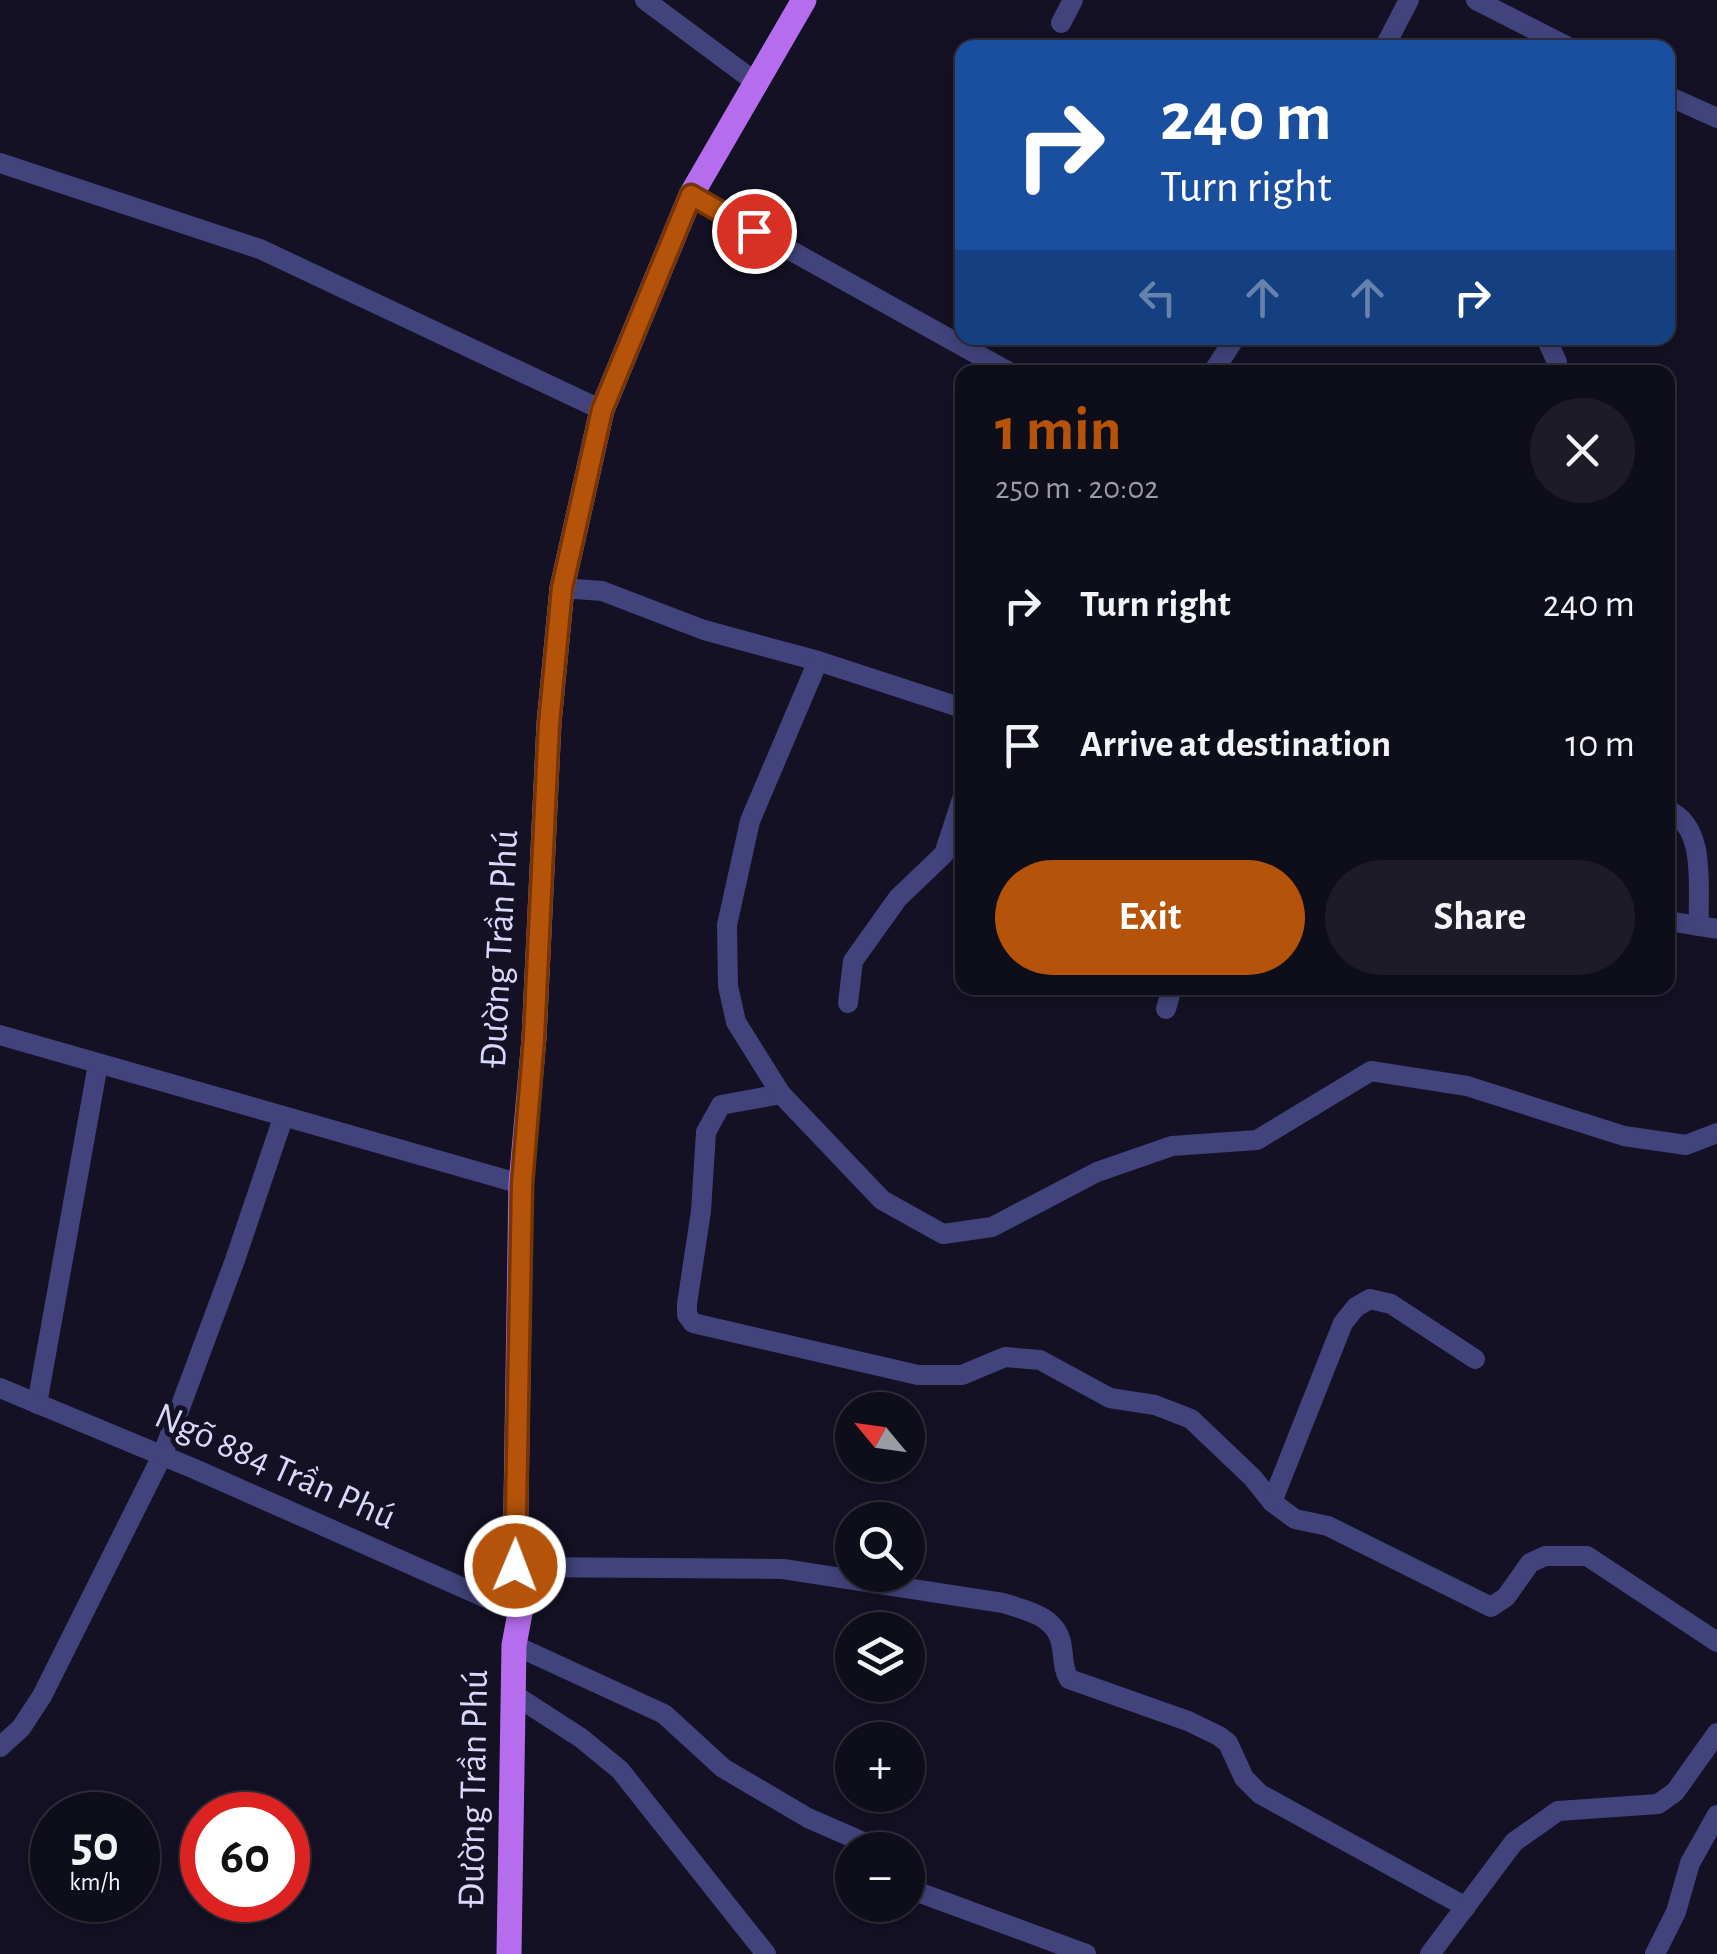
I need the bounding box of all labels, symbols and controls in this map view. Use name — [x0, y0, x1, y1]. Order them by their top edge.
icon: right — [995, 80, 1125, 210]
text: 240 m — [1160, 83, 1332, 153]
text: Turn right — [1160, 165, 1332, 210]
pin — [712, 189, 797, 274]
icon: arrive — [727, 204, 782, 259]
icon: left — [1130, 270, 1185, 325]
icon: ahead — [1235, 270, 1290, 325]
icon: ahead — [1340, 270, 1395, 325]
icon: right — [1445, 270, 1500, 325]
button: close — [1530, 398, 1635, 503]
text: 1 min — [995, 401, 1121, 461]
text: 250 m · 20:02 — [995, 472, 1159, 504]
icon: right — [995, 578, 1050, 633]
text: Turn right — [1080, 586, 1230, 624]
text: 240 m — [1543, 586, 1635, 624]
icon: arrive — [995, 718, 1050, 773]
text: Arrive at destination — [1080, 726, 1391, 764]
text: 10 m — [1565, 726, 1635, 764]
street label: Đường Trần Phú — [475, 829, 525, 1069]
button: Exit — [995, 860, 1305, 975]
button: Share — [1325, 860, 1635, 975]
north arrow — [835, 1392, 925, 1482]
map controls — [835, 1392, 925, 1922]
street label: Ngõ 884 Trần Phú — [149, 1397, 401, 1537]
button: search — [835, 1502, 925, 1592]
position arrow — [463, 1514, 567, 1618]
button: layers — [835, 1612, 925, 1702]
street label: Đường Trần Phú — [453, 1669, 495, 1909]
button: + — [835, 1722, 925, 1812]
speed limit sign: 60 — [180, 1792, 310, 1922]
text: 50 — [71, 1820, 119, 1870]
button: − — [835, 1832, 925, 1922]
text: km/h — [69, 1870, 121, 1895]

